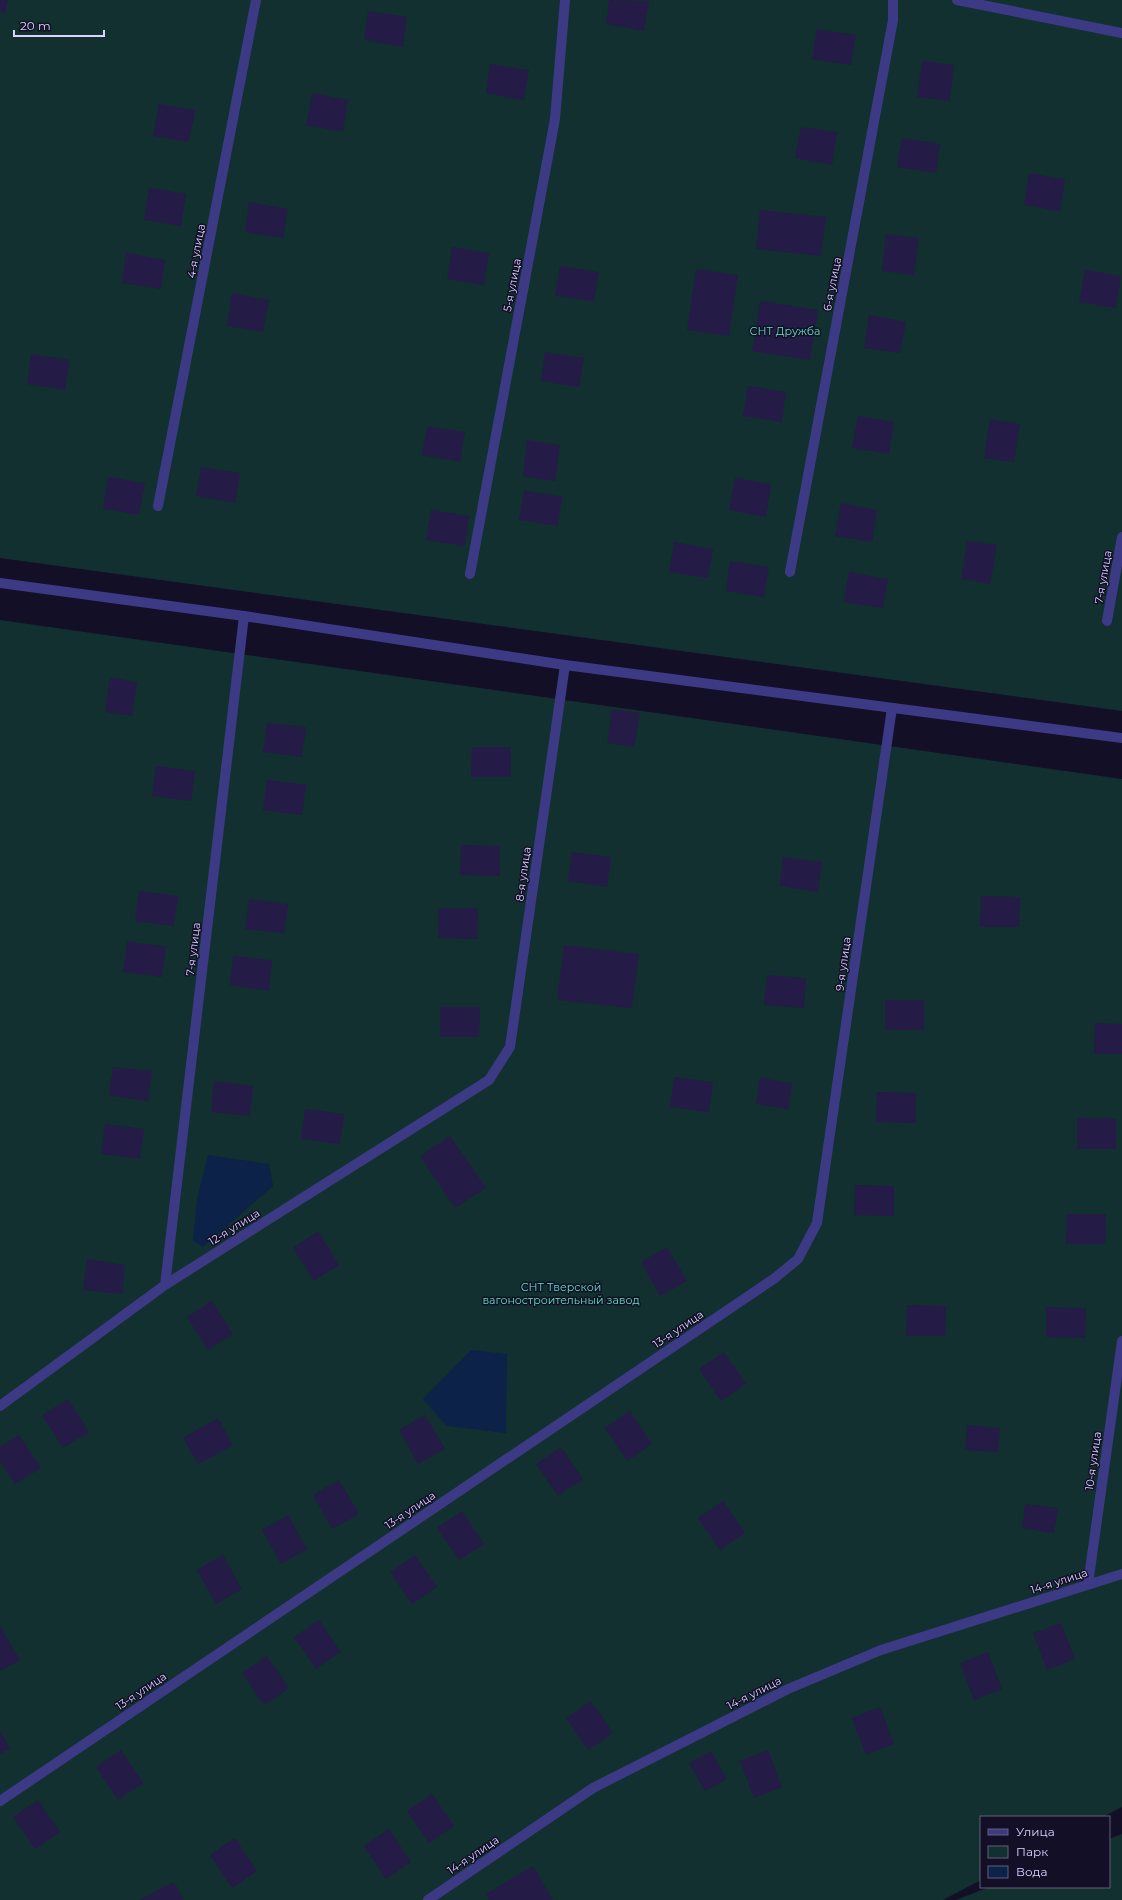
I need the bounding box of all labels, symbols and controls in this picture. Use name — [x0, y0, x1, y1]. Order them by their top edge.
scale bar — [14, 12, 104, 38]
text: 20 m — [20, 18, 51, 33]
street label: 4-я улица — [184, 223, 208, 279]
street label: 6-я улица — [820, 256, 844, 312]
street label: 5-я улица — [500, 257, 524, 313]
park label: СНТ Дружба — [750, 324, 820, 338]
street label: 7-я улица — [1091, 549, 1115, 605]
street label: 8-я улица — [512, 846, 534, 902]
street label: 7-я улица — [183, 921, 203, 977]
street label: 9-я улица — [832, 936, 854, 992]
street label: 12-я улица — [206, 1206, 262, 1248]
park label: СНТ Тверской вагоностроительный завод — [482, 1280, 640, 1307]
street label: 13-я улица — [650, 1307, 706, 1351]
street label: 10-я улица — [1082, 1431, 1104, 1491]
street label: 13-я улица — [382, 1488, 438, 1532]
street label: 14-я улица — [1029, 1565, 1089, 1597]
street label: 13-я улица — [113, 1669, 169, 1713]
street label: 14-я улица — [724, 1673, 784, 1713]
legend — [980, 1816, 1110, 1888]
text: Улица — [1016, 1824, 1055, 1839]
street label: 14-я улица — [445, 1833, 501, 1877]
text: Парк — [1016, 1844, 1048, 1859]
text: Вода — [1016, 1864, 1047, 1879]

